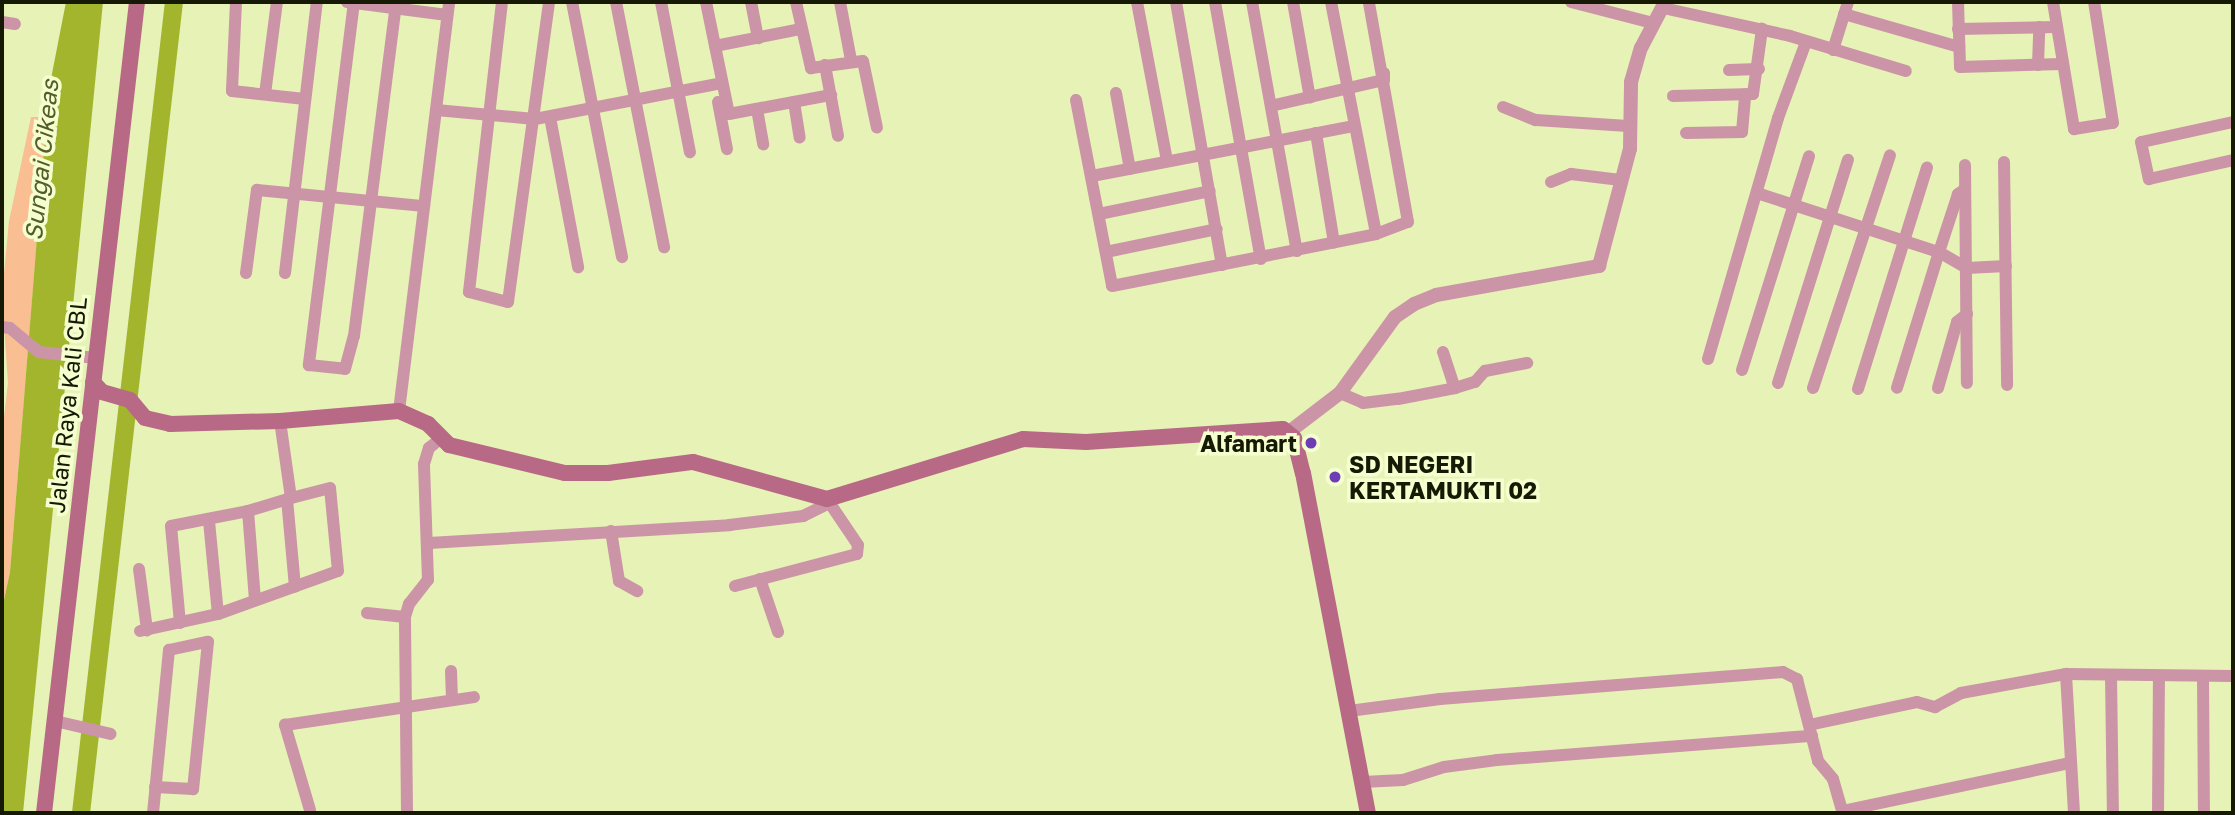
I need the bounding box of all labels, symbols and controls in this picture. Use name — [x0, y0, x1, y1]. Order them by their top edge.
water label: Sungai Cikeas — [18, 78, 64, 242]
street label: Jalan Raya Kali CBL — [42, 296, 92, 514]
place label: Alfamart — [1200, 429, 1297, 457]
marker: Alfamart — [1303, 435, 1319, 451]
place label: SD NEGERI KERTAMUKTI 02 — [1349, 450, 1537, 504]
marker: SD NEGERI KERTAMUKTI 02 — [1327, 469, 1343, 485]

